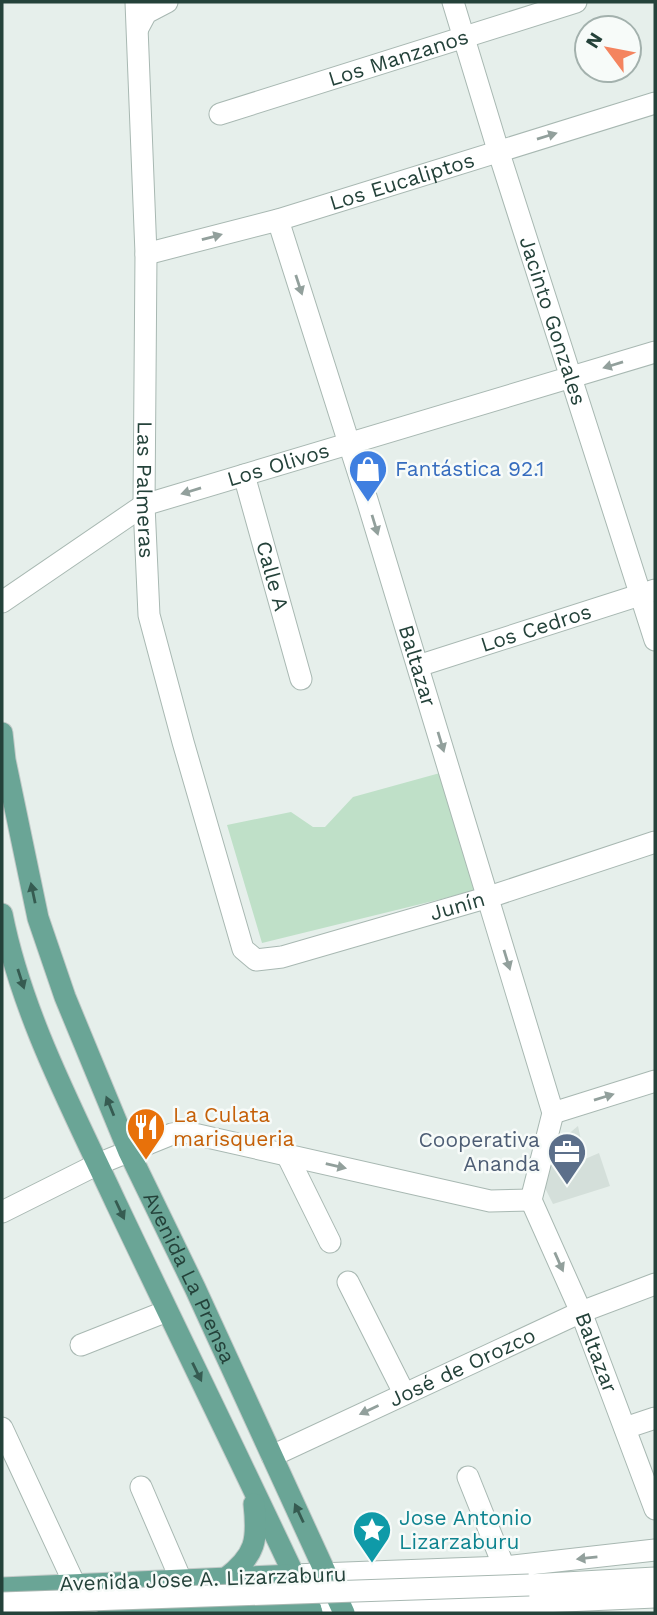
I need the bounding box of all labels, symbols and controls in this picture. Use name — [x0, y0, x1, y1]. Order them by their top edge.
north arrow — [573, 14, 643, 84]
street label: Los Manzanos — [325, 24, 471, 91]
text: N — [581, 28, 607, 52]
one-way arrow — [537, 130, 558, 140]
street label: Los Eucaliptos — [326, 147, 477, 215]
one-way arrow — [202, 231, 224, 242]
street label: Jacinto Gonzales — [514, 233, 592, 408]
one-way arrow — [294, 274, 304, 295]
one-way arrow — [602, 361, 623, 371]
street label: Las Palmeras — [132, 421, 159, 559]
street label: Los Olivos — [224, 437, 332, 491]
shop icon: Fantástica 92.1 — [347, 448, 389, 503]
place label: Fantástica 92.1 — [395, 456, 544, 481]
one-way arrow — [180, 486, 201, 496]
one-way arrow — [370, 514, 381, 535]
street label: Calle A — [251, 538, 294, 614]
street label: Los Cedros — [477, 598, 594, 657]
street label: Baltazar — [394, 622, 442, 710]
one-way arrow — [437, 732, 447, 753]
one-way arrow — [28, 882, 39, 904]
street label: Junín — [427, 886, 488, 926]
one-way arrow — [503, 950, 513, 971]
one-way arrow — [16, 969, 27, 990]
one-way arrow — [594, 1092, 615, 1102]
one-way arrow — [104, 1096, 115, 1117]
place label: La Culata marisqueria — [173, 1102, 295, 1151]
restaurant icon: La Culata marisqueria — [125, 1106, 167, 1161]
place label: Cooperativa Ananda — [418, 1127, 540, 1176]
office icon: Cooperativa Ananda — [546, 1131, 588, 1186]
one-way arrow — [325, 1161, 347, 1172]
street label: Avenida La Prensa — [138, 1188, 241, 1367]
one-way arrow — [115, 1200, 126, 1221]
one-way arrow — [553, 1252, 565, 1272]
street label: Baltazar — [570, 1309, 623, 1397]
street label: José de Orozco — [385, 1322, 539, 1412]
one-way arrow — [191, 1362, 202, 1382]
one-way arrow — [359, 1404, 379, 1416]
one-way arrow — [293, 1502, 304, 1523]
place label: Jose Antonio Lizarzaburu — [399, 1505, 532, 1554]
place icon: Jose Antonio Lizarzaburu — [351, 1509, 393, 1564]
one-way arrow — [576, 1552, 598, 1563]
street label: Avenida Jose A. Lizarzaburu — [59, 1561, 347, 1596]

